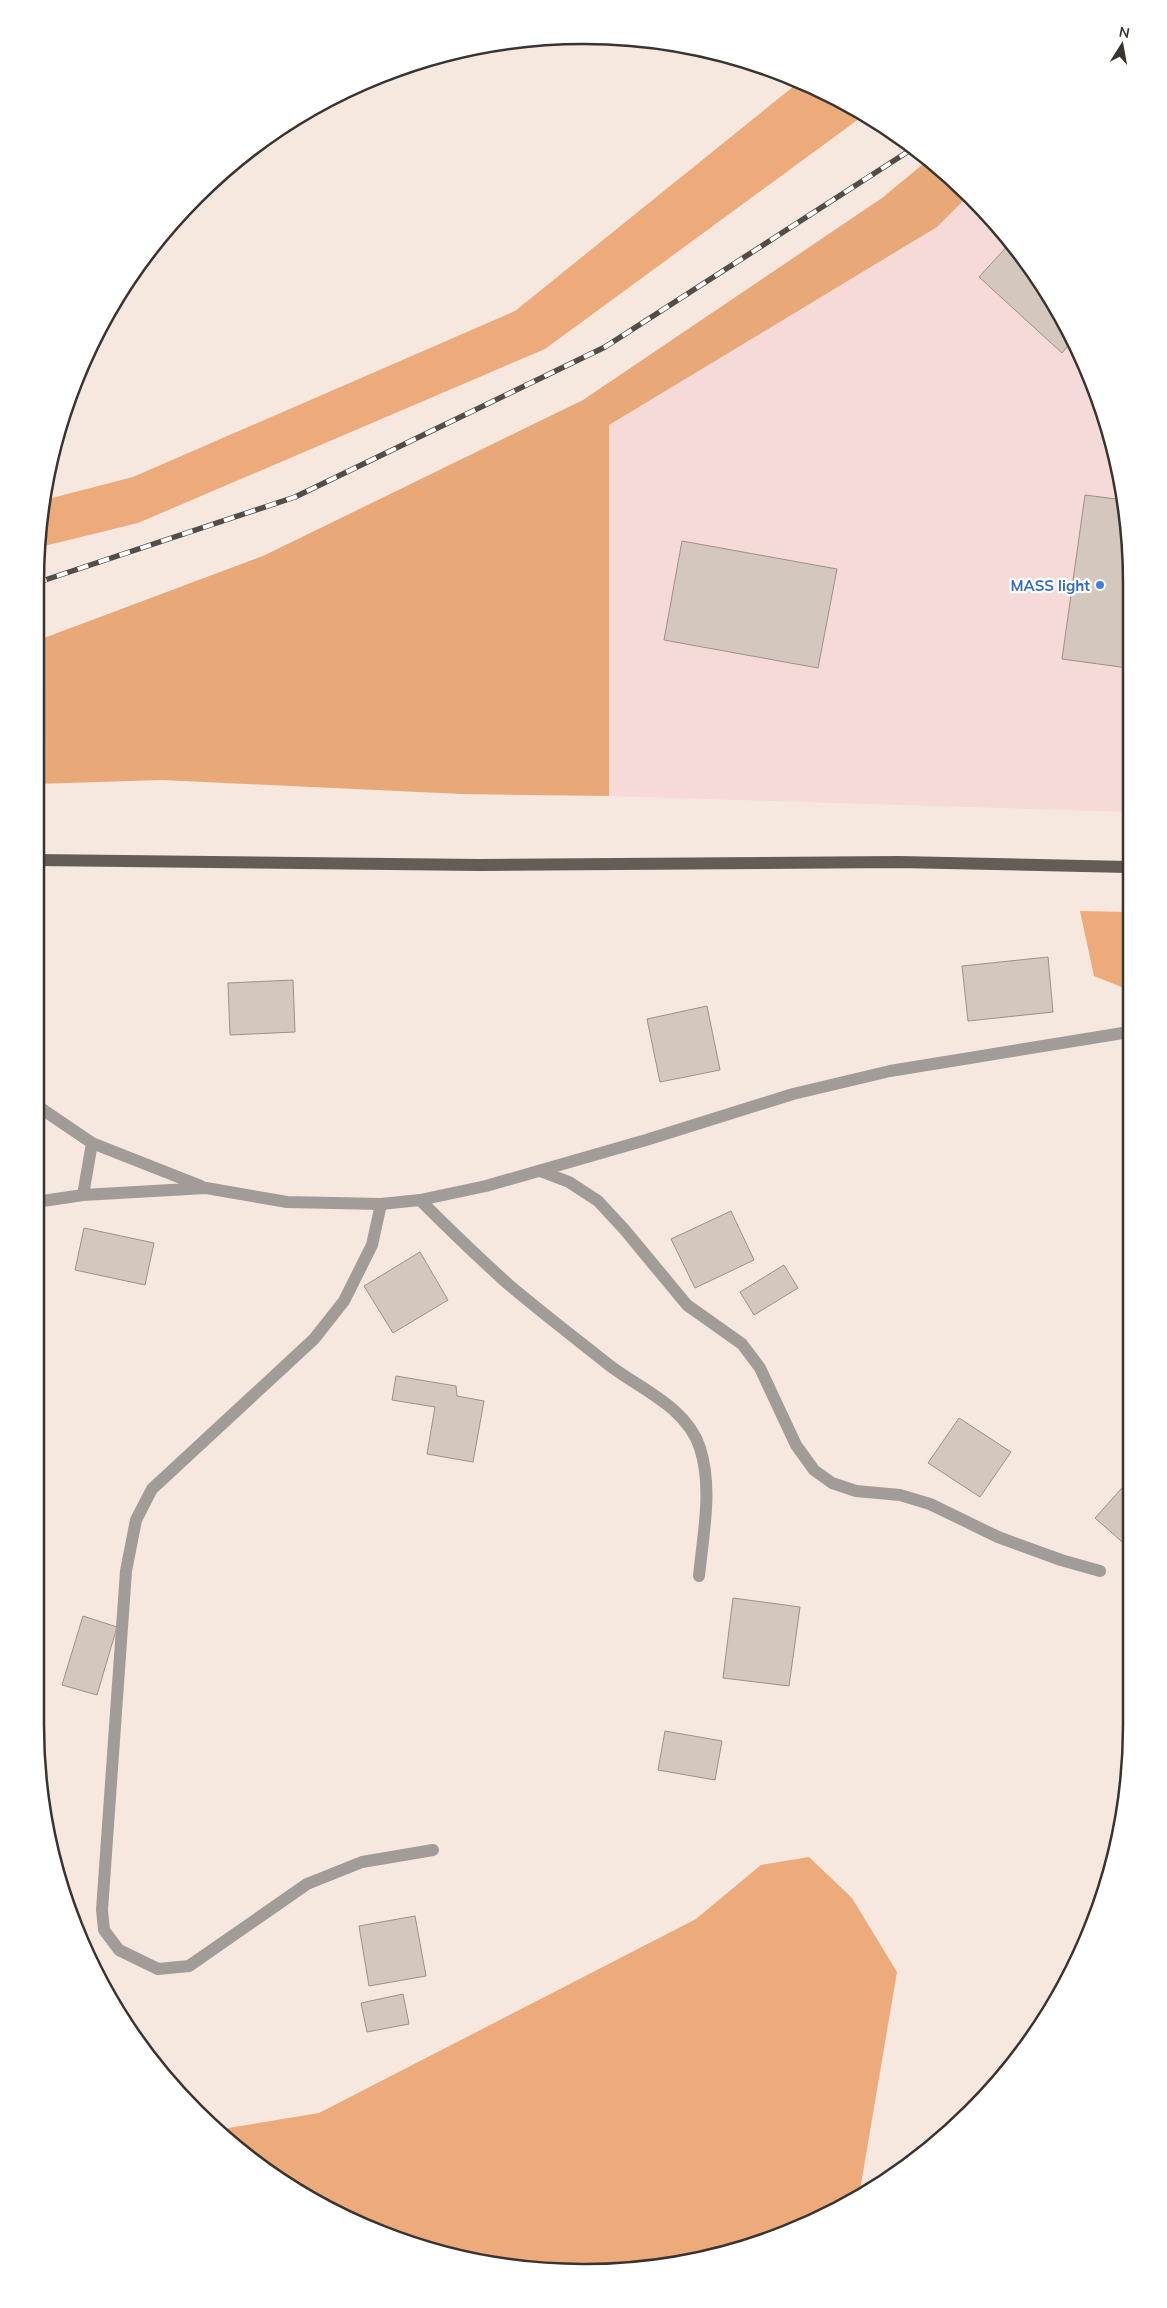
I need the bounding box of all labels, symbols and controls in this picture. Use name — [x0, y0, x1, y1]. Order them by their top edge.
north arrow — [1097, 20, 1147, 70]
text: N — [1118, 22, 1131, 42]
place label: MASS light — [1010, 576, 1090, 595]
marker: MASS light — [1094, 579, 1106, 591]

